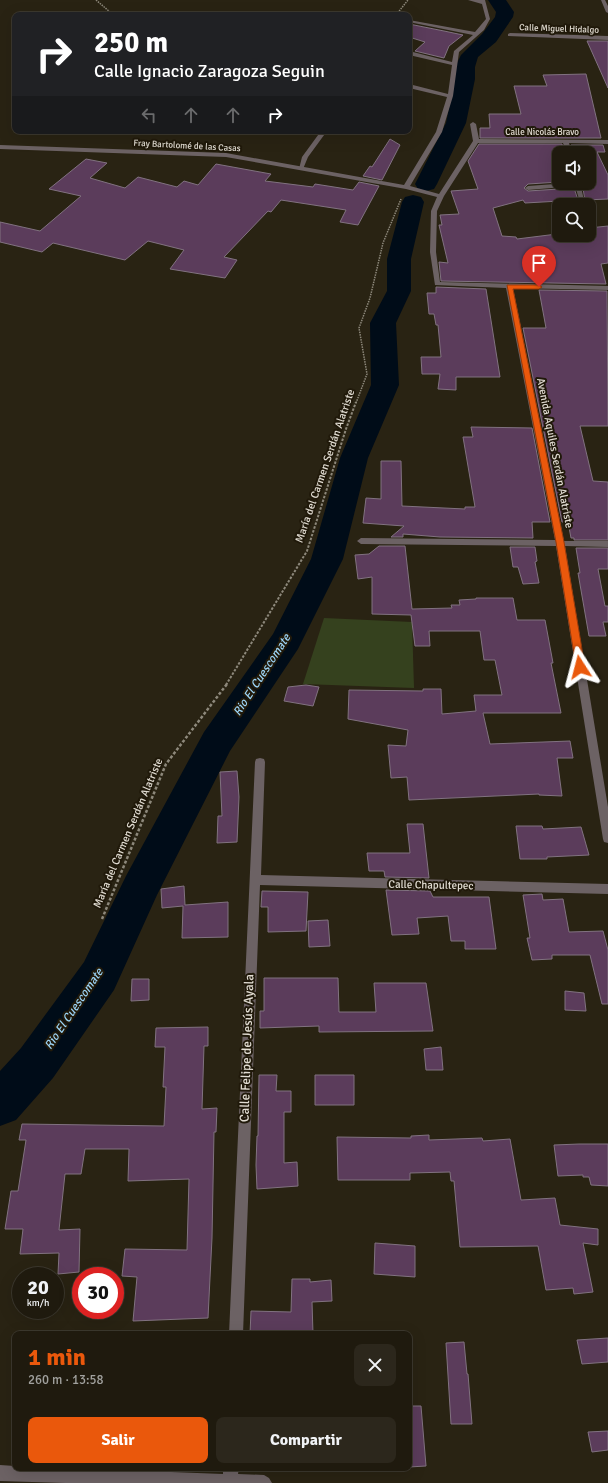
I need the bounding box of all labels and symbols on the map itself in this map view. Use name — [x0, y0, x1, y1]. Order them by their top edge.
street label: Calle Miguel Hidalgo — [519, 22, 599, 36]
street label: Calle Nicolás Bravo — [505, 127, 579, 138]
street label: Fray Bartolomé de las Casas — [133, 138, 241, 154]
pin — [522, 246, 556, 287]
street label: Avenida Aquiles Serdán Alatriste — [534, 377, 576, 529]
street label: María del Carmen Serdán Alatriste — [293, 388, 357, 544]
water label: Rio El Cuescomate — [230, 630, 295, 719]
position arrow — [559, 646, 601, 688]
street label: María del Carmen Serdán Alatriste — [90, 756, 166, 910]
street label: Calle Chapultepec — [388, 878, 474, 892]
water label: Rio El Cuescomate — [41, 965, 107, 1052]
street label: Calle Felipe de Jesús Ayala — [236, 974, 258, 1122]
speed limit sign: 30 — [72, 1267, 124, 1319]

